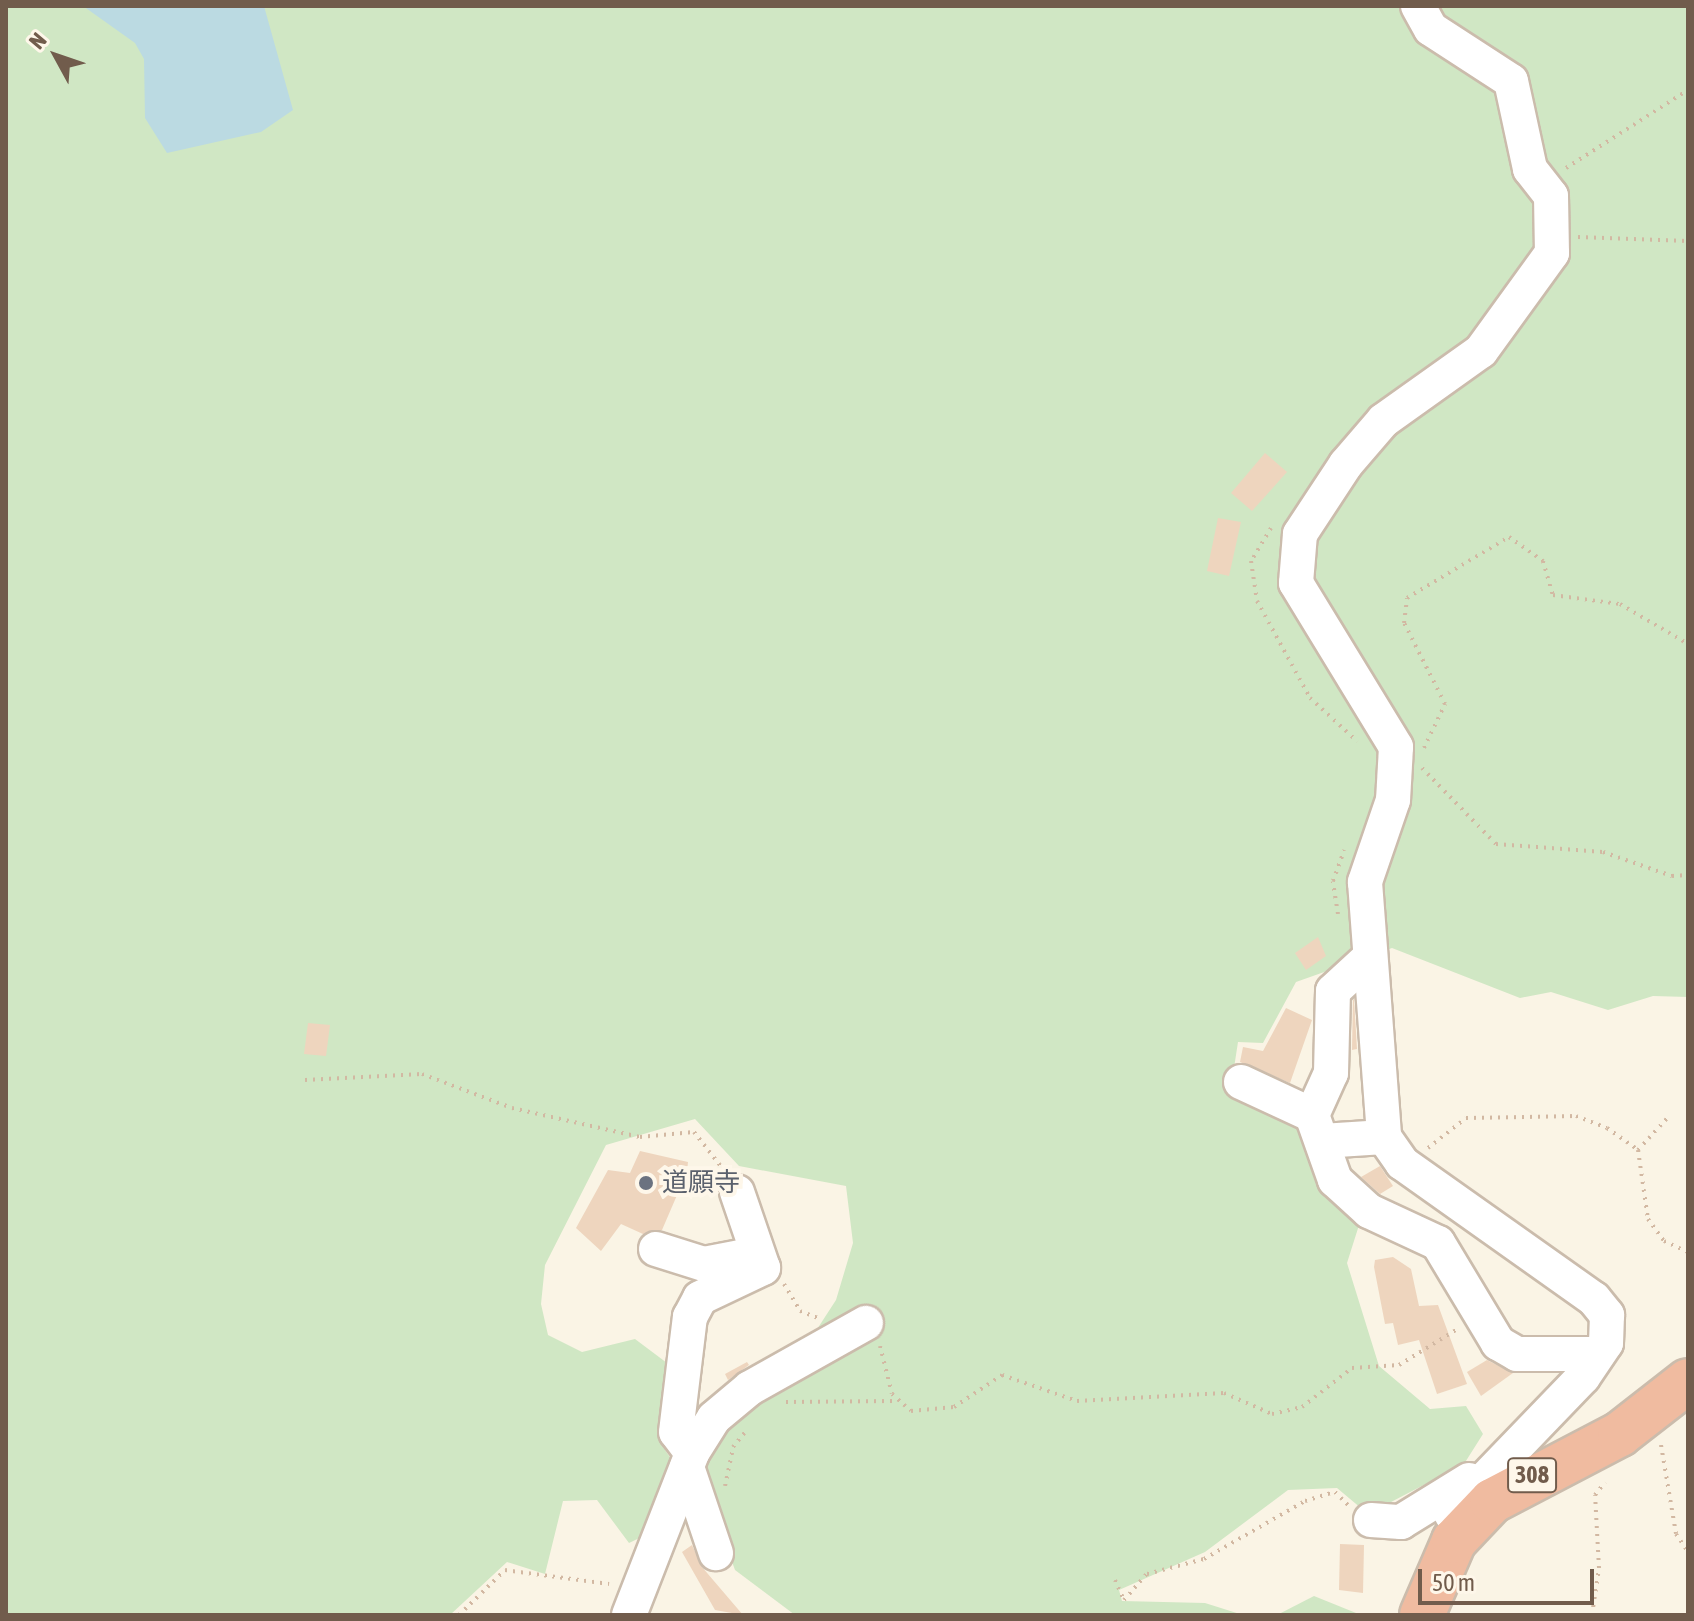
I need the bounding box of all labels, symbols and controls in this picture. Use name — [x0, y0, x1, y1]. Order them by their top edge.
north arrow — [16, 16, 96, 96]
text: N — [23, 27, 52, 54]
place label: 道願寺 — [662, 1167, 740, 1199]
marker: 道願寺 — [637, 1174, 655, 1192]
road number: 308 — [1506, 1455, 1558, 1495]
scale bar — [1422, 1553, 1598, 1603]
text: 50 m — [1432, 1569, 1475, 1596]

